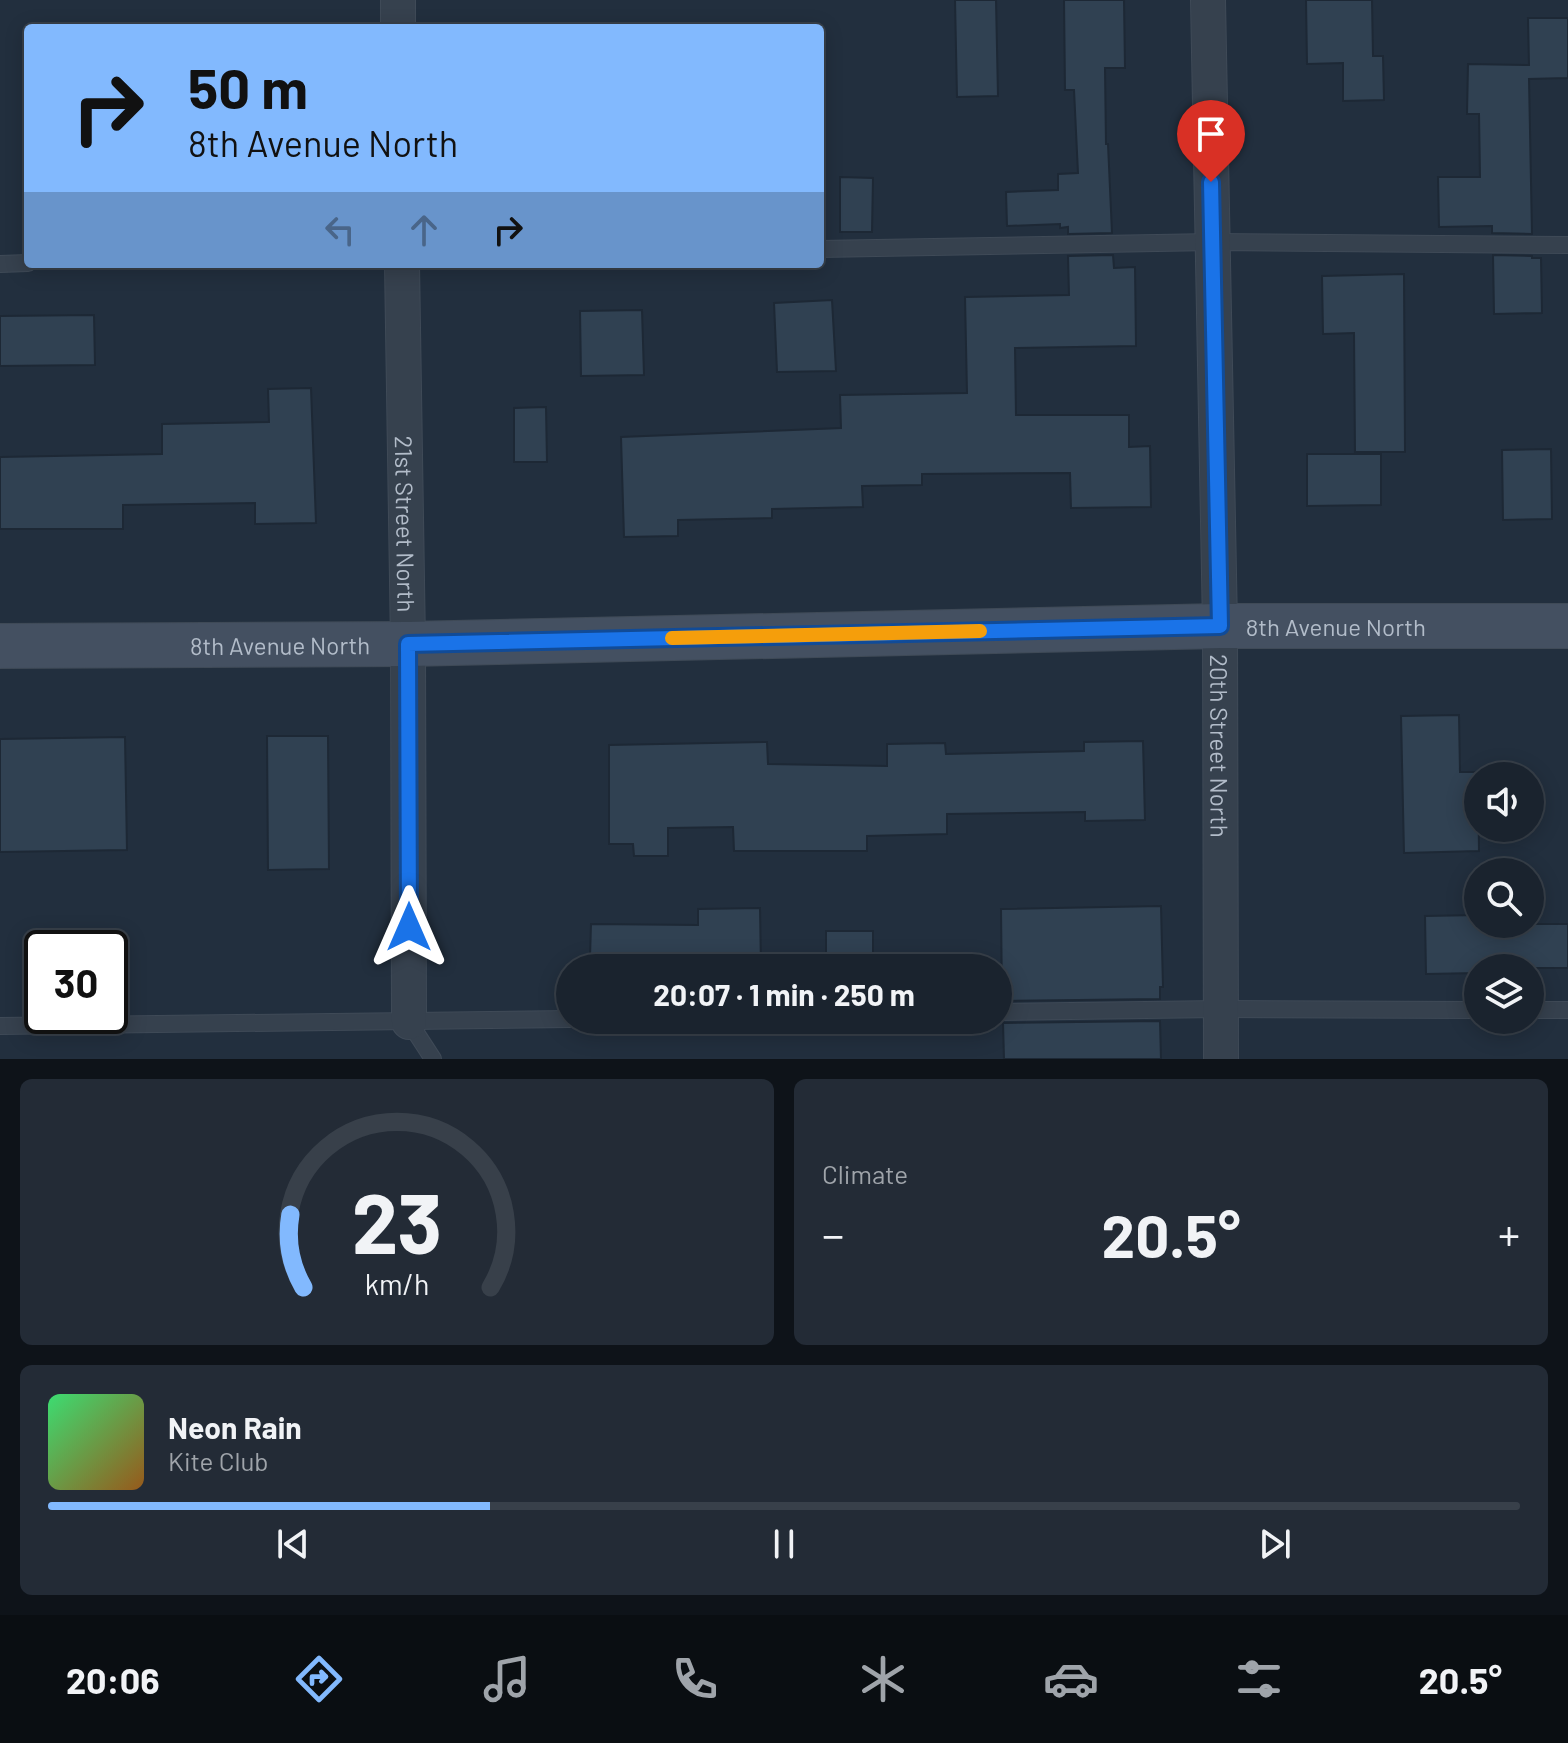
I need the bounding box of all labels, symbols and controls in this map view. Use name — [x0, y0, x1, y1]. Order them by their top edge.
text: 50 m — [188, 53, 308, 120]
icon: right — [56, 56, 160, 160]
pin — [1177, 100, 1245, 182]
icon: arrive — [1189, 112, 1233, 156]
text: 8th Avenue North — [188, 121, 458, 164]
icon: left — [318, 208, 362, 252]
icon: ahead — [402, 208, 446, 252]
icon: right — [486, 208, 530, 252]
street label: 21st Street North — [390, 435, 422, 612]
street label: 8th Avenue North — [1246, 612, 1426, 641]
street label: 8th Avenue North — [190, 630, 370, 660]
street label: 20th Street North — [1206, 654, 1235, 838]
map controls — [1464, 762, 1544, 1034]
button: sound — [1464, 762, 1544, 842]
button: search — [1464, 858, 1544, 938]
position arrow — [367, 885, 451, 969]
speed limit sign: 30 — [24, 930, 128, 1034]
button: layers — [1464, 954, 1544, 1034]
text: 20:07 · 1 min · 250 m — [653, 976, 915, 1012]
text: Climate — [822, 1158, 908, 1189]
text: 23 — [352, 1171, 442, 1271]
text: 20.5° — [1102, 1198, 1240, 1270]
text: − — [822, 1207, 844, 1260]
text: + — [1498, 1207, 1520, 1260]
text: km/h — [365, 1266, 429, 1301]
text: Neon Rain — [168, 1409, 302, 1445]
text: Kite Club — [168, 1445, 269, 1476]
icon: previous — [271, 1522, 315, 1566]
icon: pause — [762, 1522, 806, 1566]
icon: next — [1253, 1522, 1297, 1566]
icon: directions — [291, 1651, 347, 1707]
icon: music — [479, 1651, 535, 1707]
icon: phone — [667, 1651, 723, 1707]
icon: climate — [855, 1651, 911, 1707]
icon: car — [1043, 1651, 1099, 1707]
icon: filters — [1231, 1651, 1287, 1707]
text: 20:06 — [66, 1658, 160, 1701]
text: 20.5° — [1419, 1658, 1502, 1701]

